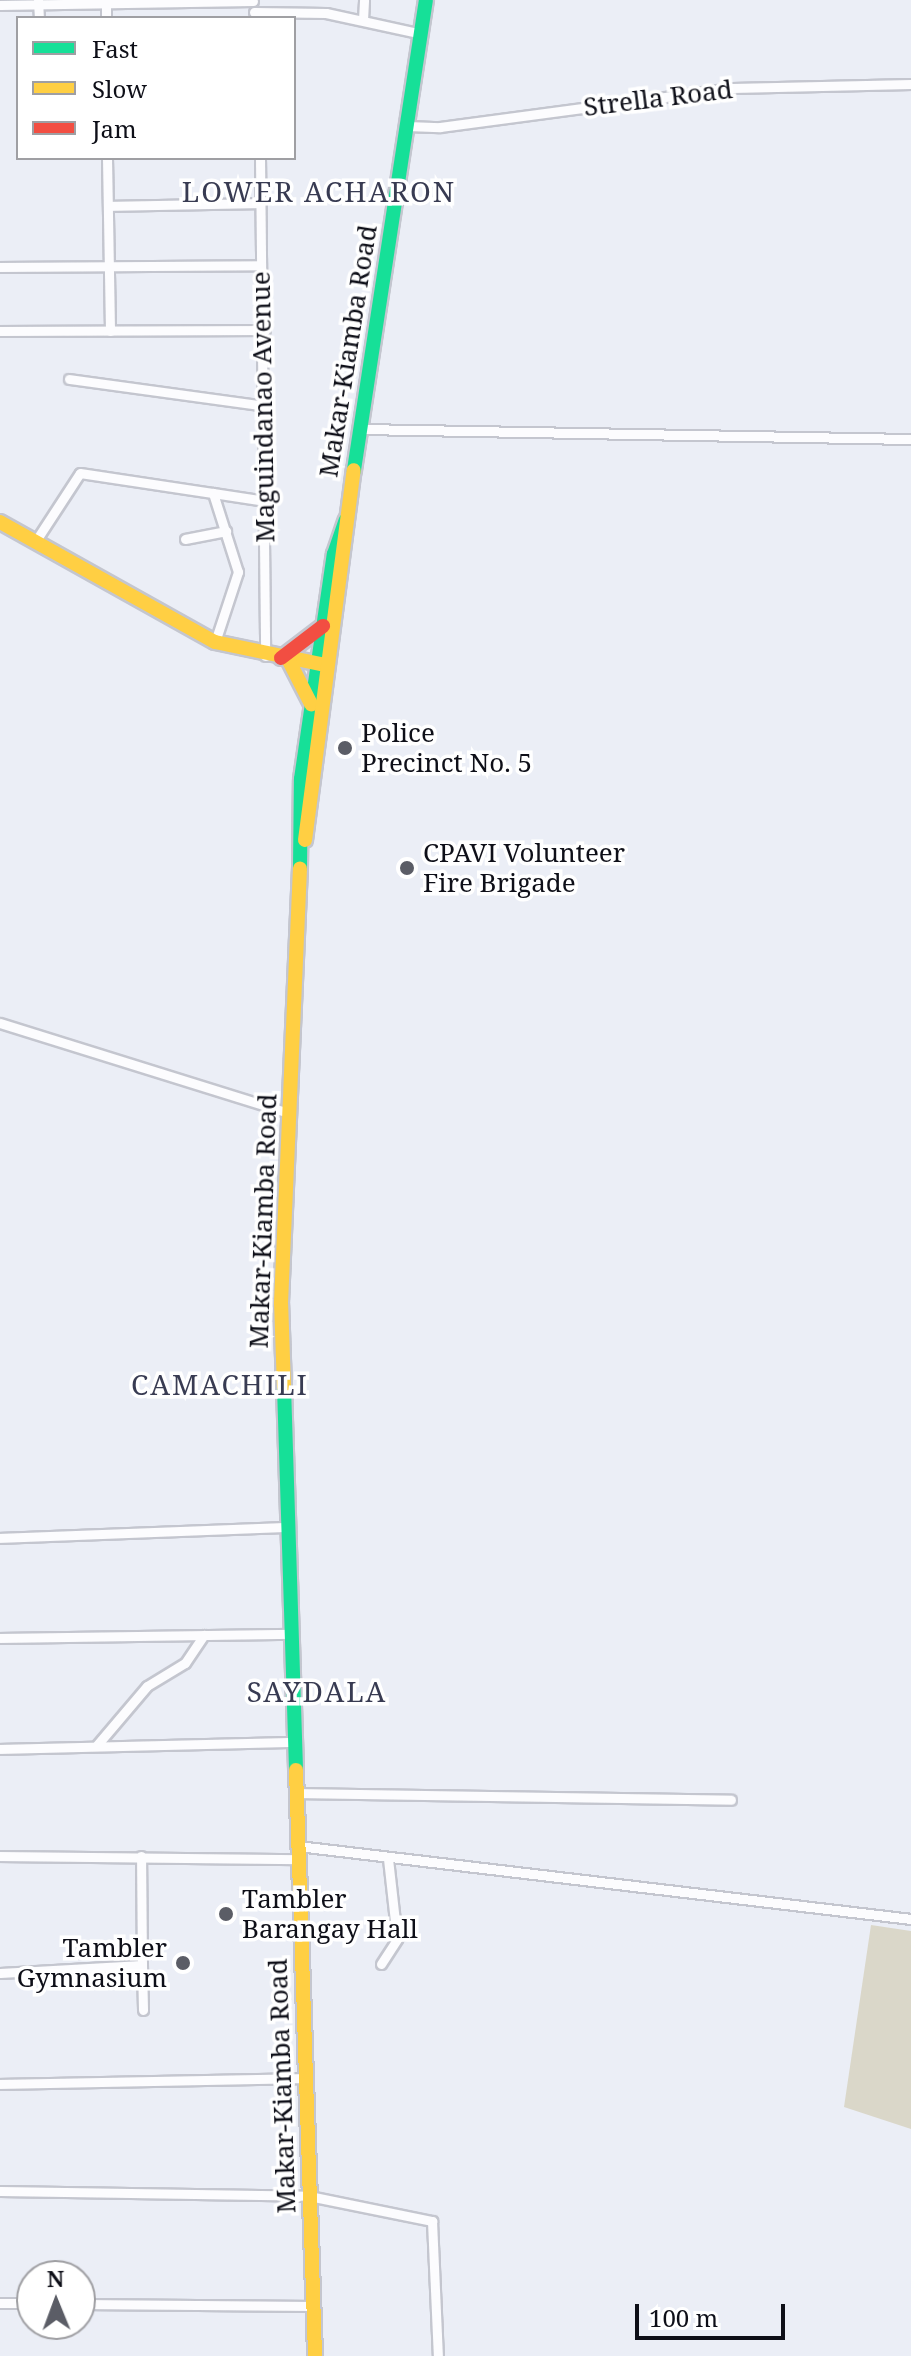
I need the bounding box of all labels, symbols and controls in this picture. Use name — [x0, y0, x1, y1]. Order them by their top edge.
legend — [16, 16, 296, 160]
text: Fast — [92, 32, 138, 65]
text: Slow — [92, 72, 147, 105]
street label: Strella Road — [582, 73, 734, 123]
text: Jam — [92, 112, 137, 145]
district label: LOWER ACHARON — [182, 174, 456, 208]
street label: Makar-Kiamba Road — [313, 223, 383, 479]
street label: Maguindanao Avenue — [245, 271, 281, 543]
place label: Police Precinct No. 5 — [361, 717, 532, 778]
marker: Police Precinct No. 5 — [336, 739, 354, 757]
place label: CPAVI Volunteer Fire Brigade — [423, 837, 625, 898]
marker: CPAVI Volunteer Fire Brigade — [398, 859, 416, 877]
street label: Makar-Kiamba Road — [243, 1093, 283, 1349]
district label: CAMACHILI — [131, 1367, 309, 1401]
district label: SAYDALA — [247, 1674, 387, 1708]
place label: Tambler Barangay Hall — [242, 1883, 418, 1944]
marker: Tambler Barangay Hall — [217, 1905, 235, 1923]
place label: Tambler Gymnasium — [17, 1932, 167, 1994]
marker: Tambler Gymnasium — [174, 1954, 192, 1972]
street label: Makar-Kiamba Road — [262, 1958, 302, 2214]
north arrow — [16, 2260, 96, 2340]
text: N — [47, 2263, 65, 2293]
scale bar — [639, 2288, 789, 2338]
text: 100 m — [649, 2301, 718, 2334]

